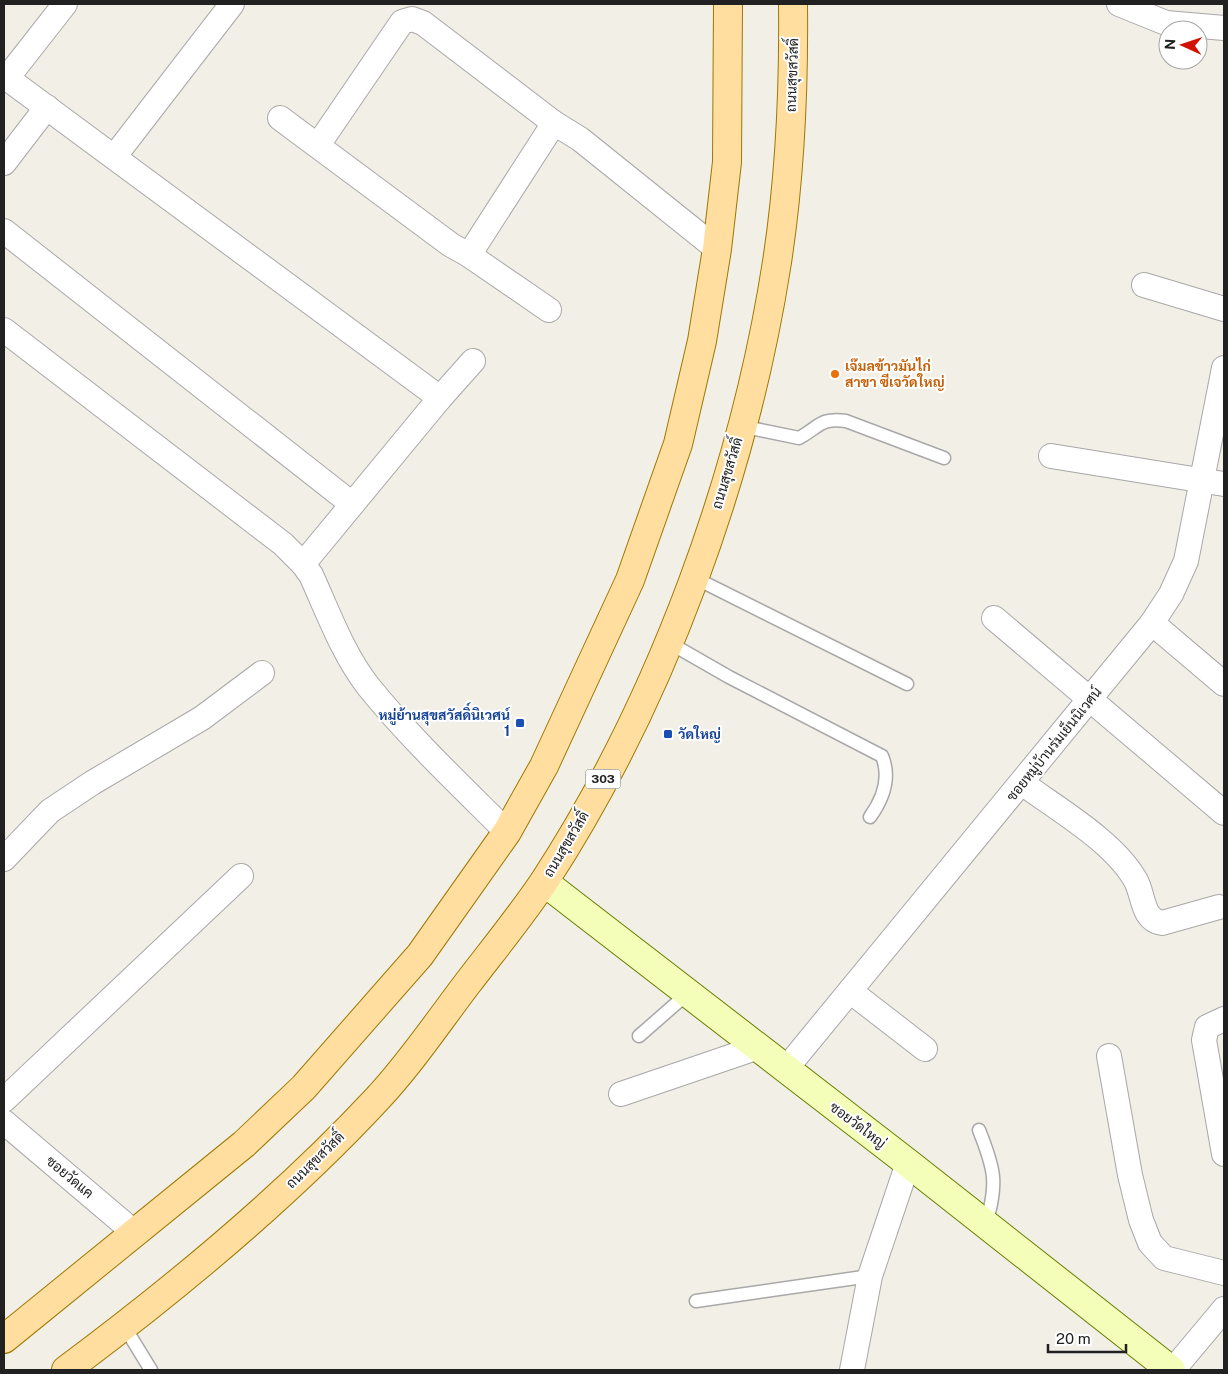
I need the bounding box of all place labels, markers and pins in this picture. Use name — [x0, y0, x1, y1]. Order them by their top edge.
place label: เจ๊มลข้าวมันไก่ สาขา ซีเจวัดใหญ่ — [845, 357, 945, 391]
marker: เจ๊มลข้าวมันไก่ สาขา ซีเจวัดใหญ่ — [829, 368, 841, 380]
place label: หมู่ย้านสุขสวัสดิ์นิเวศน์ 1 — [379, 702, 511, 739]
marker: หมู่ย้านสุขสวัสดิ์นิเวศน์ 1 — [514, 717, 526, 729]
place label: วัดใหญ่ — [678, 725, 721, 743]
marker: วัดใหญ่ — [662, 728, 674, 740]

